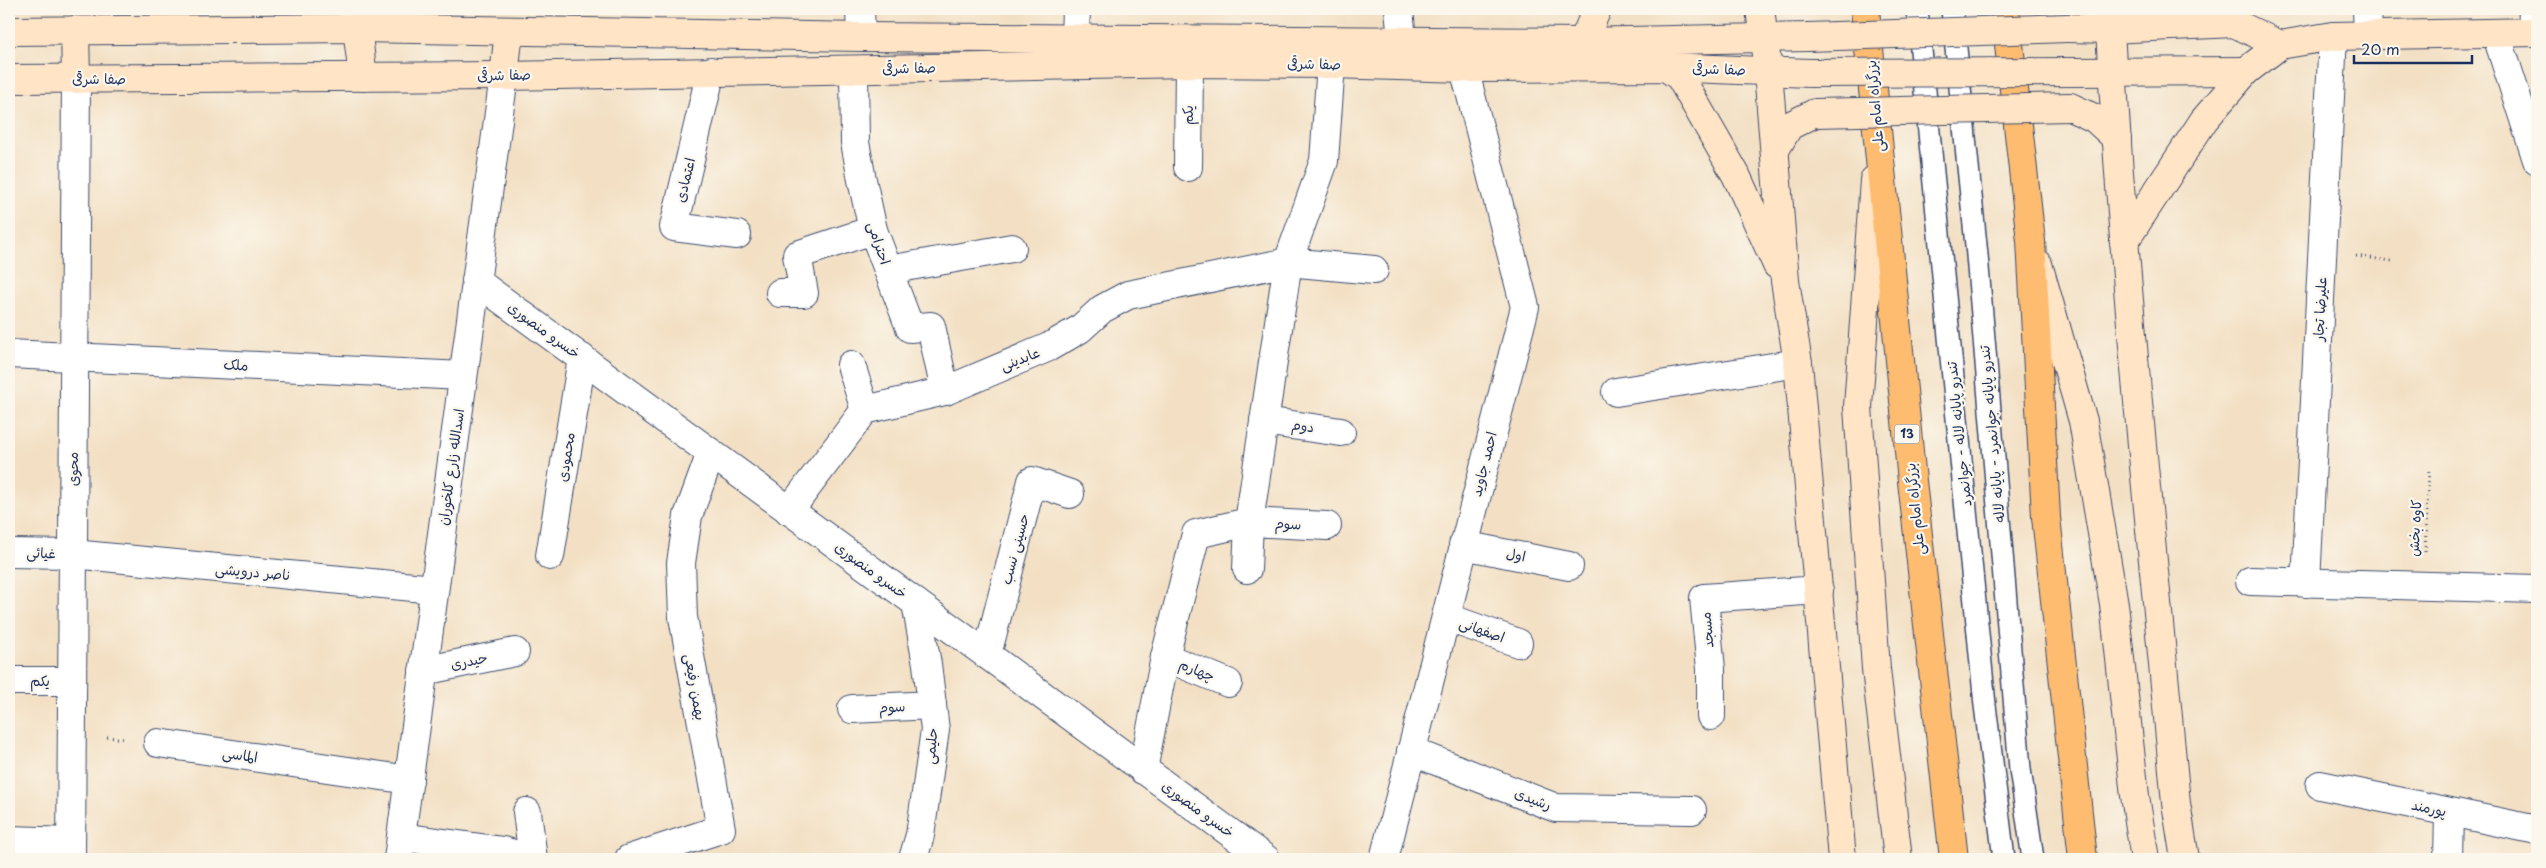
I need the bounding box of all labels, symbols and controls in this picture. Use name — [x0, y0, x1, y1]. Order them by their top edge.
scale bar — [2354, 32, 2471, 64]
text: 20 m — [2361, 37, 2400, 60]
street label: صفا شرقی — [1287, 53, 1341, 74]
street label: صفا شرقی — [882, 57, 936, 78]
street label: صفا شرقی — [1692, 57, 1746, 80]
street label: بزرگراه امام علی — [1860, 59, 1890, 153]
street label: صفا شرقی — [477, 64, 531, 85]
street label: صفا شرقی — [72, 68, 126, 89]
street label: یکم — [1177, 105, 1199, 125]
street label: اعتمادی — [669, 155, 700, 204]
street label: احترامی — [863, 219, 896, 267]
street label: علیرضا تجار — [2307, 276, 2332, 343]
street label: خسرو منصوری — [504, 296, 585, 363]
street label: عابدینی — [997, 341, 1043, 376]
street label: تندرو پایانه جوانمرد - پایانه لاله — [1973, 344, 2010, 524]
street label: ملک — [223, 353, 249, 376]
street label: تندرو پایانه لاله - جوانمرد — [1940, 360, 1977, 508]
street label: اسدالله زارع کلخوران — [432, 407, 469, 527]
street label: دوم — [1290, 414, 1316, 438]
road number: 13 — [1894, 424, 1920, 444]
street label: احمد جاوید — [1465, 429, 1502, 499]
street label: محمودی — [551, 431, 580, 483]
street label: محوی — [62, 452, 83, 486]
street label: بزرگراه امام علی — [1899, 462, 1931, 556]
street label: کاوه بخش — [2403, 499, 2426, 557]
street label: حسینی نسب — [995, 511, 1034, 587]
street label: سوم — [1274, 512, 1302, 537]
street label: خسرو منصوری — [831, 536, 912, 603]
street label: غیائی — [26, 541, 56, 564]
street label: اول — [1505, 542, 1528, 567]
street label: ناصر درویشی — [214, 558, 292, 585]
street label: مسجد — [1694, 611, 1719, 649]
street label: اصفهانی — [1456, 612, 1508, 647]
street label: حیدری — [448, 646, 489, 675]
street label: بهمن رفیعی — [679, 652, 712, 722]
street label: چهارم — [1176, 653, 1218, 687]
street label: یکم — [30, 670, 50, 692]
street label: سوم — [878, 695, 906, 720]
street label: حلیمی — [918, 727, 943, 765]
street label: الماسی — [221, 742, 259, 767]
street label: خسرو منصوری — [1158, 775, 1239, 842]
street label: رشیدی — [1512, 782, 1555, 815]
street label: پورمند — [2410, 794, 2449, 821]

